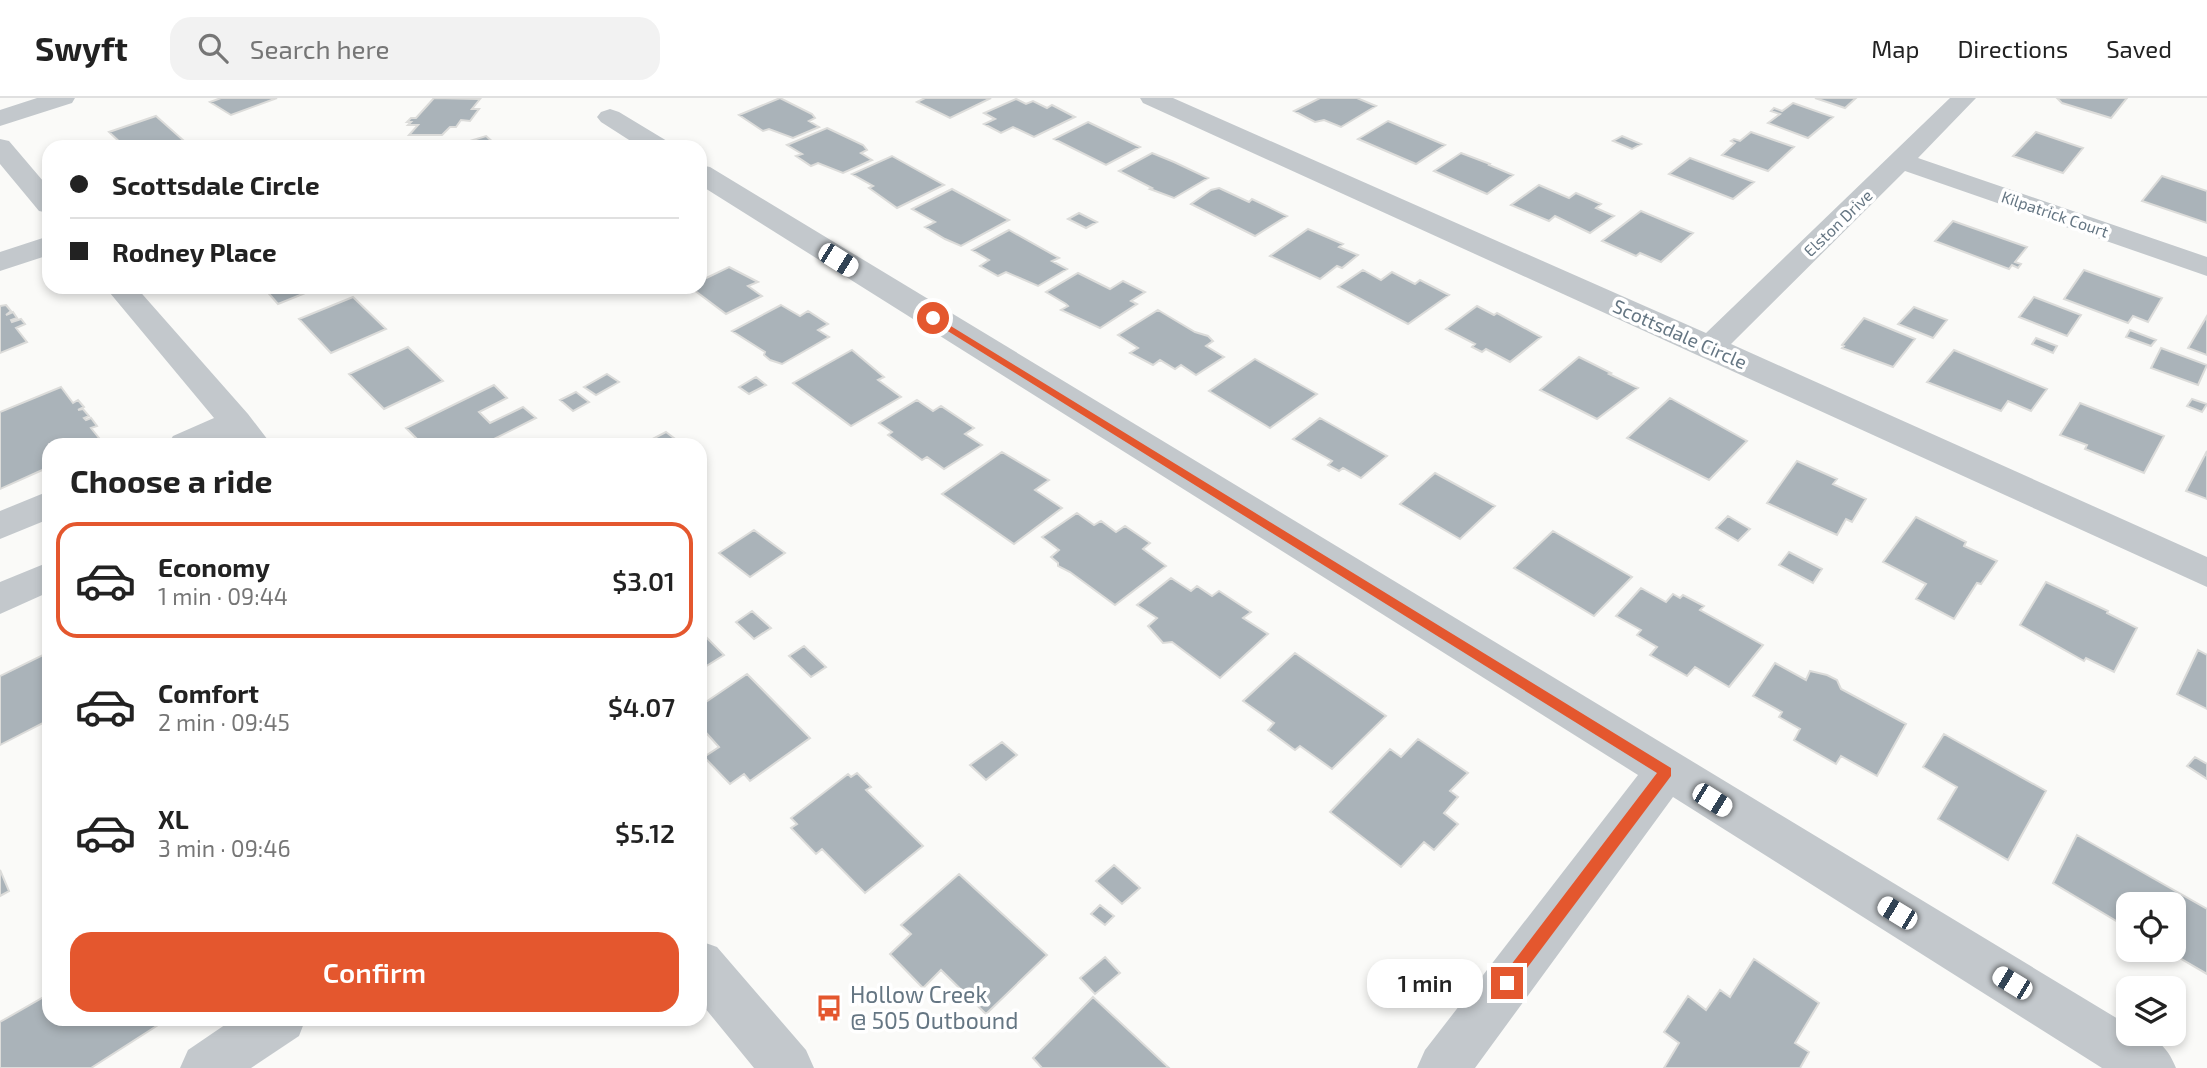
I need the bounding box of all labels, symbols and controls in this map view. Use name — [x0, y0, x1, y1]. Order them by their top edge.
search box — [170, 17, 660, 80]
text: Swyft — [35, 28, 128, 68]
icon: search — [194, 29, 232, 67]
text: Search here — [250, 33, 390, 64]
text: Map — [1871, 34, 1919, 63]
text: Directions — [1957, 34, 2068, 63]
text: Saved — [2106, 34, 2172, 63]
text: Scottsdale Circle — [112, 169, 320, 200]
street label: Elston Drive — [1799, 185, 1876, 260]
street label: Kilpatrick Court — [1999, 186, 2111, 241]
text: Rodney Place — [112, 236, 277, 267]
car — [815, 240, 862, 280]
street label: Scottsdale Circle — [1610, 294, 1751, 373]
route start — [917, 302, 949, 334]
text: Choose a ride — [70, 461, 273, 499]
icon: car — [74, 549, 137, 612]
text: Economy — [158, 551, 270, 582]
text: $3.01 — [612, 565, 675, 596]
text: 1 min · 09:44 — [158, 582, 288, 610]
icon: car — [74, 675, 137, 738]
text: Comfort — [158, 677, 259, 708]
text: $4.07 — [608, 691, 675, 722]
text: 2 min · 09:45 — [158, 708, 290, 736]
car — [1689, 780, 1736, 820]
icon: car — [74, 801, 137, 864]
text: XL — [158, 803, 189, 834]
text: $5.12 — [615, 817, 675, 848]
text: 3 min · 09:46 — [158, 834, 291, 862]
map controls — [2116, 892, 2186, 1046]
button: locate — [2116, 892, 2186, 962]
car — [1874, 893, 1921, 933]
button: Confirm — [70, 932, 679, 1012]
callout: 1 min — [1367, 958, 1482, 1008]
car — [1989, 963, 2036, 1003]
route end — [1491, 967, 1523, 999]
text: 1 min — [1398, 969, 1452, 997]
button: layers — [2116, 976, 2186, 1046]
place label: Hollow Creek @ 505 Outbound — [850, 980, 1018, 1034]
bus stop icon: Hollow Creek @ 505 Outbound — [814, 993, 844, 1023]

